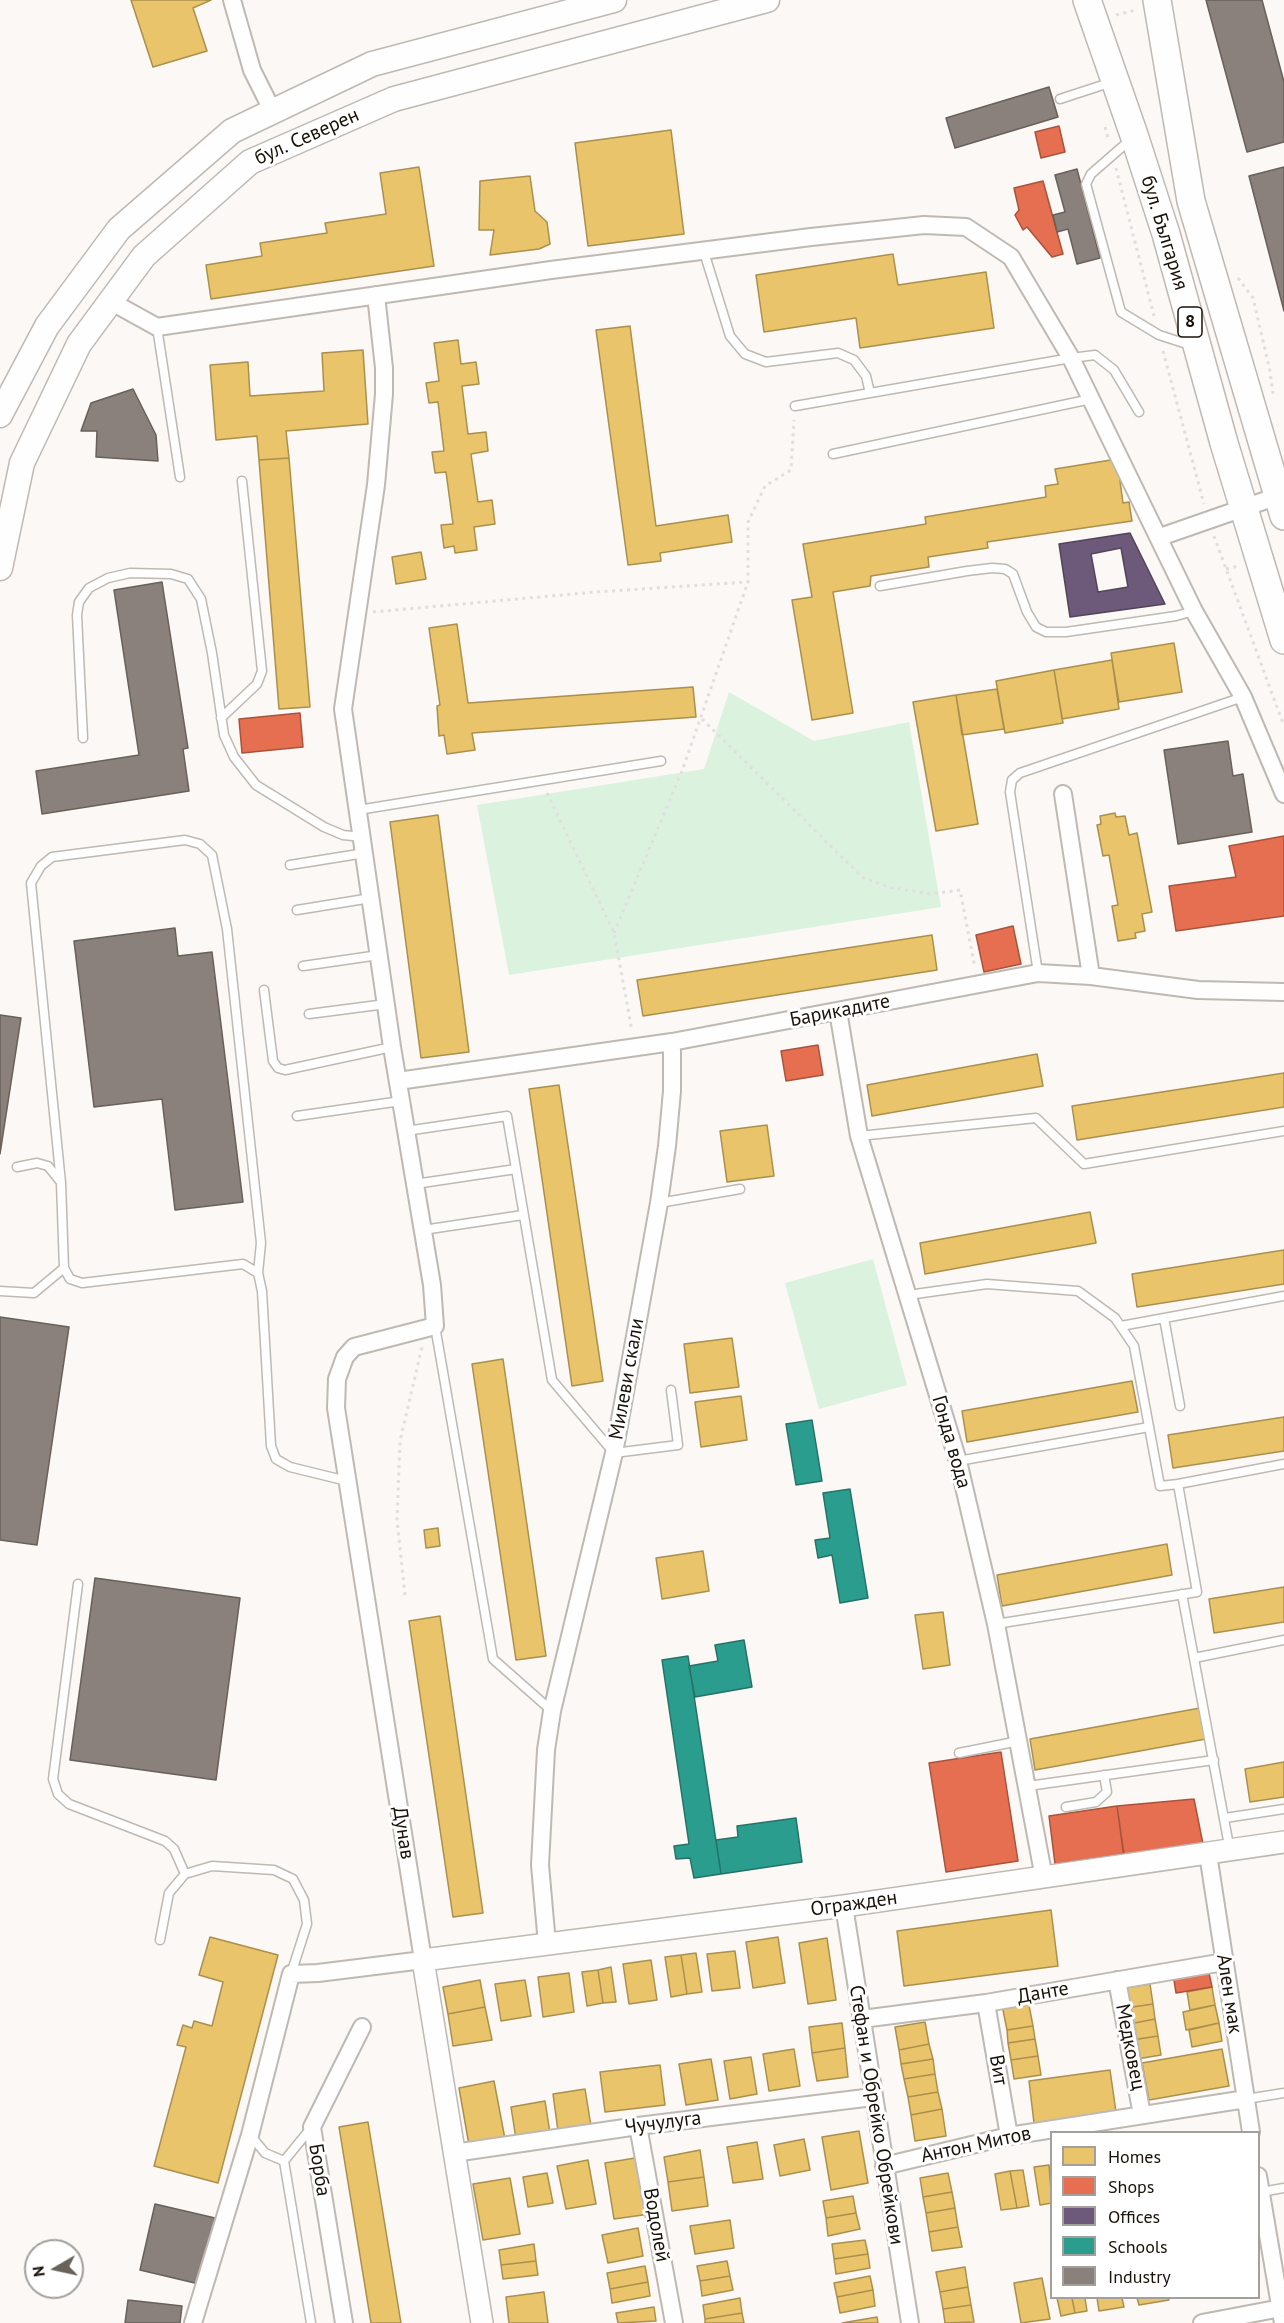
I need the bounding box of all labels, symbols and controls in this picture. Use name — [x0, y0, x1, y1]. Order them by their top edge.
street label: бул. Северен — [251, 103, 363, 171]
street label: бул. България — [1135, 173, 1193, 293]
road number: 8 — [1178, 307, 1202, 337]
street label: Барикадите — [788, 990, 892, 1032]
street label: Милеви скали — [605, 1317, 649, 1441]
street label: Гонда вода — [926, 1393, 976, 1491]
street label: Дунав — [387, 1805, 419, 1861]
street label: Огражден — [809, 1886, 899, 1922]
street label: Ален мак — [1211, 1952, 1247, 2036]
street label: Данте — [1015, 1977, 1071, 2009]
street label: Стефан и Обрейко Обрейкови — [844, 1983, 908, 2247]
street label: Медковец — [1110, 2002, 1150, 2092]
street label: Вит — [984, 2053, 1012, 2087]
street label: Чучулуга — [623, 2106, 703, 2140]
street label: Антон Митов — [919, 2122, 1033, 2168]
legend — [1050, 2131, 1260, 2299]
street label: Борба — [303, 2142, 335, 2198]
text: Homes — [1108, 2145, 1161, 2168]
text: Shops — [1108, 2175, 1154, 2198]
street label: Водолей — [638, 2186, 674, 2264]
text: Offices — [1108, 2205, 1160, 2228]
text: Schools — [1108, 2235, 1168, 2258]
north arrow — [24, 2239, 84, 2299]
text: N — [27, 2265, 49, 2278]
text: Industry — [1108, 2265, 1171, 2288]

